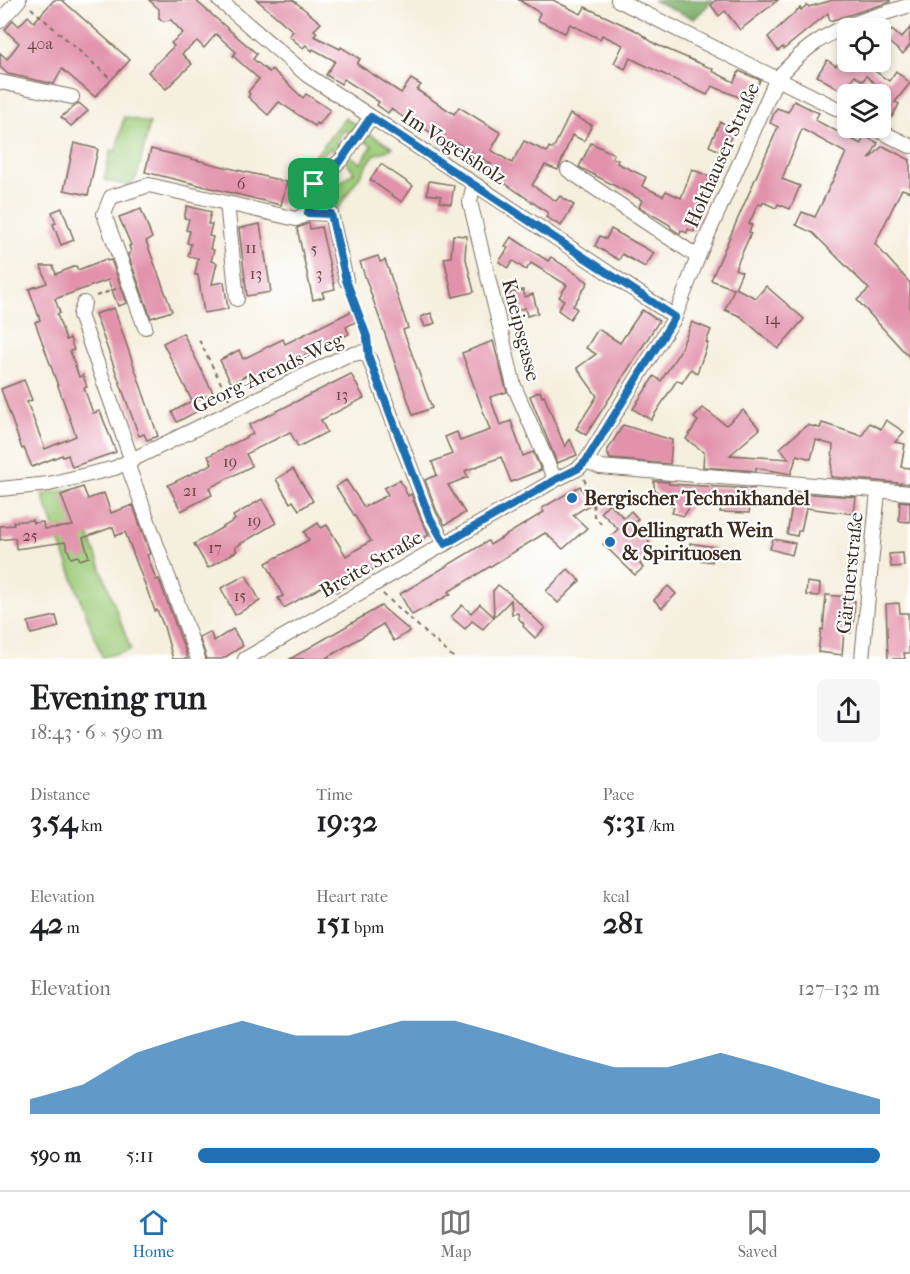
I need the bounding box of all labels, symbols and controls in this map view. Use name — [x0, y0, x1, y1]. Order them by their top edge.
map controls — [837, 18, 891, 138]
button: locate — [837, 18, 891, 72]
house number: 40a — [27, 34, 53, 53]
street label: Holthauser Straße — [680, 79, 764, 231]
button: layers — [837, 84, 891, 138]
street label: Im Vogelsholz — [398, 105, 511, 189]
pin — [288, 158, 339, 209]
icon: arrive — [297, 167, 330, 200]
house number: 6 — [237, 174, 246, 193]
house number: 11 — [245, 238, 257, 257]
house number: 5 — [311, 239, 318, 258]
house number: 13 — [250, 264, 262, 283]
house number: 3 — [316, 264, 322, 283]
street label: Kneipsgasse — [497, 276, 545, 384]
house number: 14 — [764, 309, 780, 328]
street label: Georg-Arends-Weg — [189, 328, 347, 418]
house number: 13 — [336, 385, 348, 404]
house number: 19 — [223, 452, 237, 471]
house number: 21 — [183, 481, 197, 500]
place label: Bergischer Technikhandel — [584, 487, 810, 510]
marker: Bergischer Technikhandel — [565, 491, 579, 505]
house number: 19 — [247, 511, 261, 530]
street label: Gärtnerstraße — [832, 511, 868, 635]
place label: Oellingrath Wein & Spirituosen — [622, 519, 774, 565]
street label: Breite Straße — [316, 525, 426, 603]
house number: 25 — [22, 526, 38, 545]
marker: Oellingrath Wein & Spirituosen — [603, 535, 617, 549]
house number: 17 — [208, 538, 222, 557]
house number: 15 — [234, 586, 246, 605]
text: Evening run — [30, 679, 207, 718]
button: share — [817, 679, 880, 742]
text: 18:43 · 6 × 590 m — [30, 721, 163, 744]
text: Distance — [30, 785, 90, 804]
text: Time — [316, 785, 353, 804]
text: Pace — [603, 785, 635, 804]
text: 3.54 — [30, 804, 78, 839]
text: 19:32 — [316, 804, 378, 839]
text: 5:31 — [603, 804, 646, 839]
text: km — [78, 816, 103, 835]
text: /km — [646, 816, 675, 835]
text: Elevation — [30, 887, 95, 906]
text: Heart rate — [316, 887, 388, 906]
text: kcal — [603, 887, 630, 906]
text: 42 — [30, 906, 63, 941]
text: 151 — [316, 906, 351, 941]
text: 281 — [603, 906, 644, 941]
text: m — [63, 918, 80, 937]
text: bpm — [351, 918, 384, 937]
text: Elevation — [30, 977, 111, 1000]
text: 127–132 m — [798, 977, 880, 1000]
text: 590 m — [30, 1144, 81, 1167]
text: 5:11 — [126, 1144, 154, 1167]
tab: Home — [133, 1206, 174, 1261]
tab: Map — [439, 1206, 472, 1261]
tab: Saved — [738, 1206, 777, 1261]

